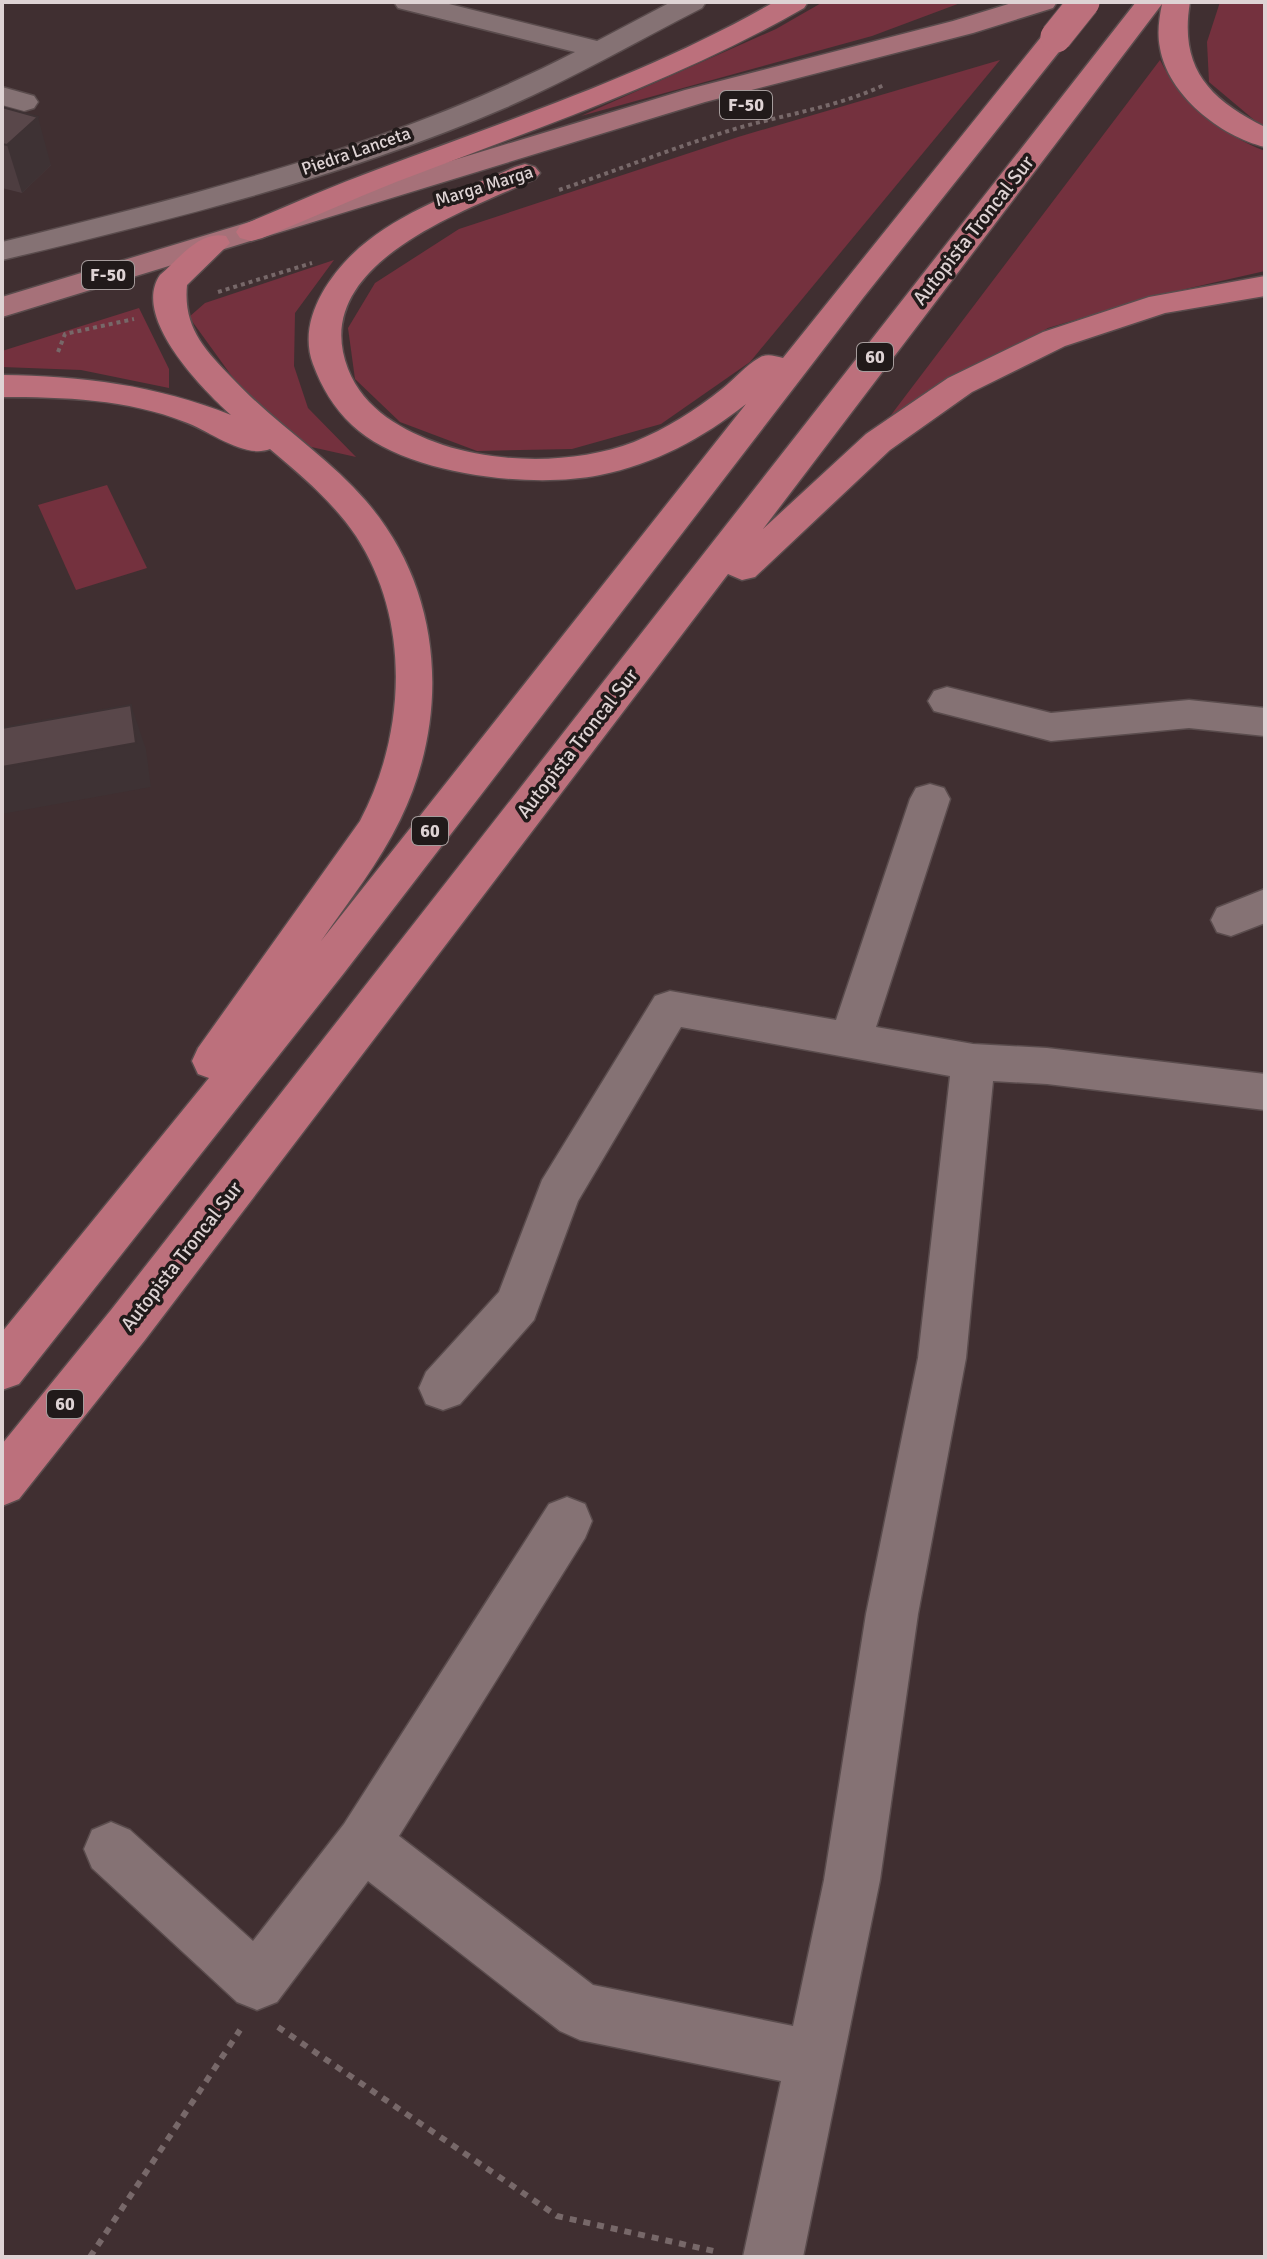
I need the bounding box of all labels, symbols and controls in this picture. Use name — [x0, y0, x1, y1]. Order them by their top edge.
road number: F-50 — [720, 91, 772, 119]
street label: Piedra Lanceta — [298, 122, 414, 180]
street label: Autopista Troncal Sur — [907, 150, 1040, 310]
street label: Marga Marga — [432, 161, 536, 211]
road number: F-50 — [82, 261, 134, 289]
road number: 60 — [857, 343, 893, 371]
street label: Autopista Troncal Sur — [511, 663, 644, 823]
road number: 60 — [412, 817, 448, 845]
street label: Autopista Troncal Sur — [115, 1176, 248, 1336]
road number: 60 — [47, 1390, 83, 1418]

